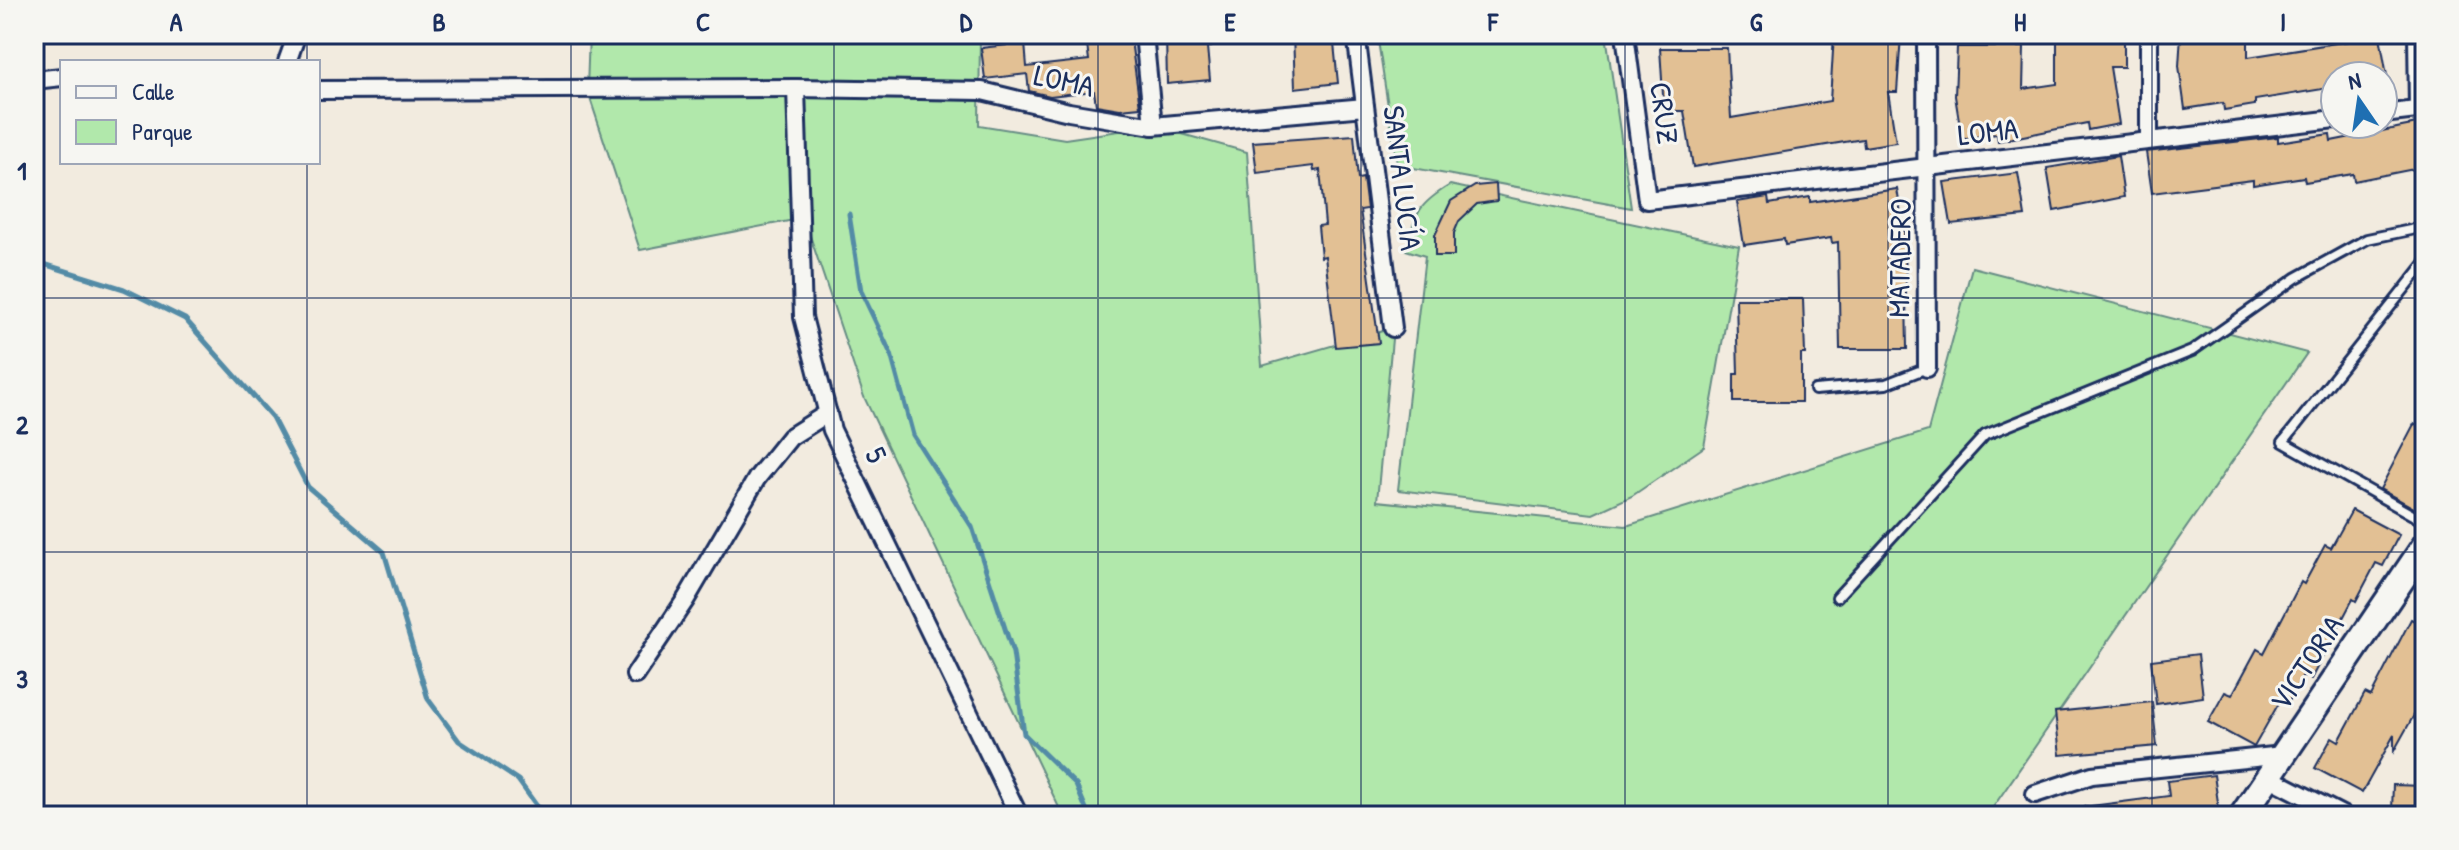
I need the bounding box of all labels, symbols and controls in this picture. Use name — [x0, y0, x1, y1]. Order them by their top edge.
text: A — [170, 4, 183, 39]
text: B — [432, 4, 446, 39]
text: C — [696, 4, 710, 39]
text: D — [960, 4, 973, 39]
text: E — [1224, 4, 1236, 39]
text: F — [1487, 4, 1499, 39]
text: G — [1750, 4, 1763, 39]
text: H — [2014, 4, 2026, 39]
text: I — [2280, 4, 2286, 39]
street label: LOMA — [1031, 54, 1098, 106]
legend — [60, 60, 320, 164]
north arrow — [2319, 60, 2399, 140]
text: N — [2345, 65, 2364, 96]
text: Calle — [132, 75, 175, 107]
street label: CRUZ — [1641, 79, 1689, 146]
street label: SANTA LUCÍA — [1374, 103, 1432, 253]
street label: LOMA — [1955, 107, 2021, 155]
text: Parque — [132, 115, 193, 147]
text: 1 — [17, 153, 27, 188]
street label: MATADERO — [1878, 198, 1920, 318]
text: 2 — [16, 407, 29, 442]
street label: 5 — [856, 440, 898, 469]
street label: VICTORIA — [2260, 607, 2353, 718]
text: 3 — [16, 661, 28, 696]

